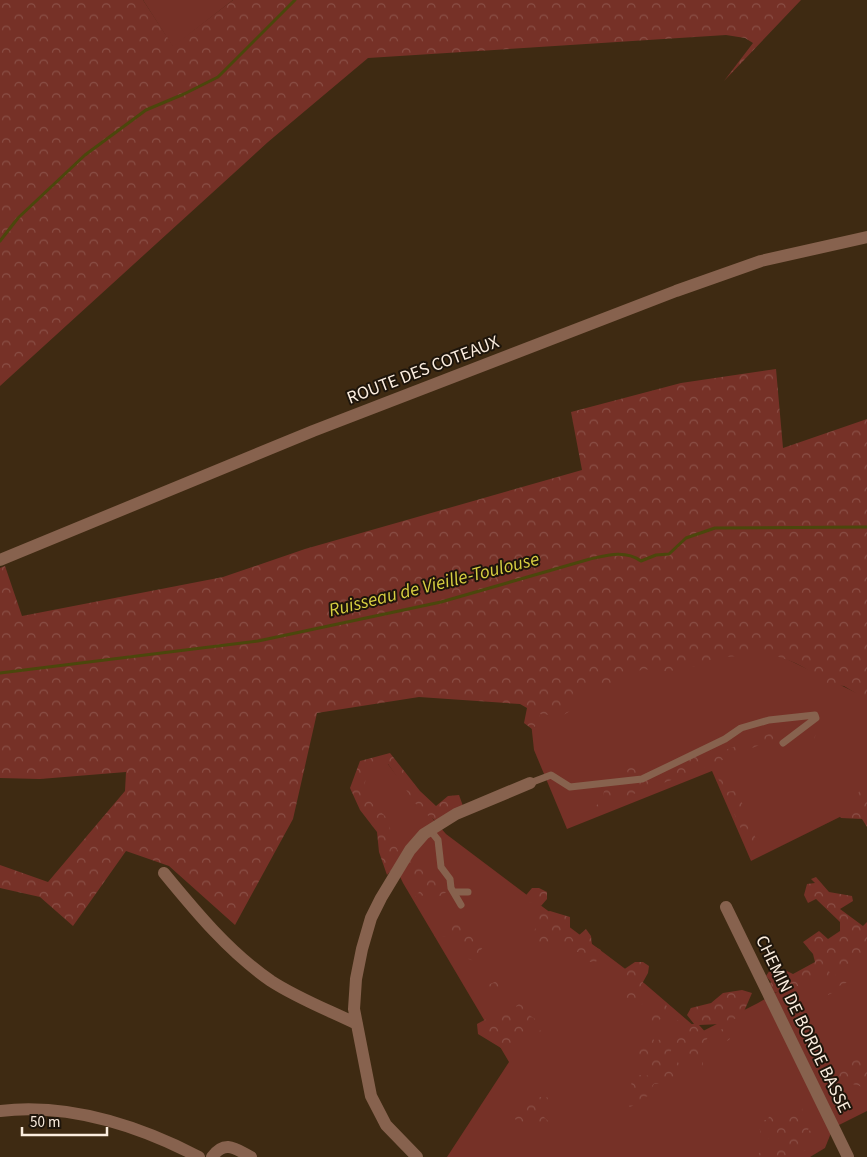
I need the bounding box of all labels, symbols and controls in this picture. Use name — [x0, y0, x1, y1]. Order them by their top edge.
street label: ROUTE DES COTEAUX — [343, 329, 503, 411]
water label: Ruisseau de Vieille-Toulouse — [326, 546, 542, 624]
street label: CHEMIN DE BORDE BASSE — [749, 931, 857, 1117]
scale bar — [22, 1104, 108, 1136]
text: 50 m — [30, 1112, 60, 1133]

